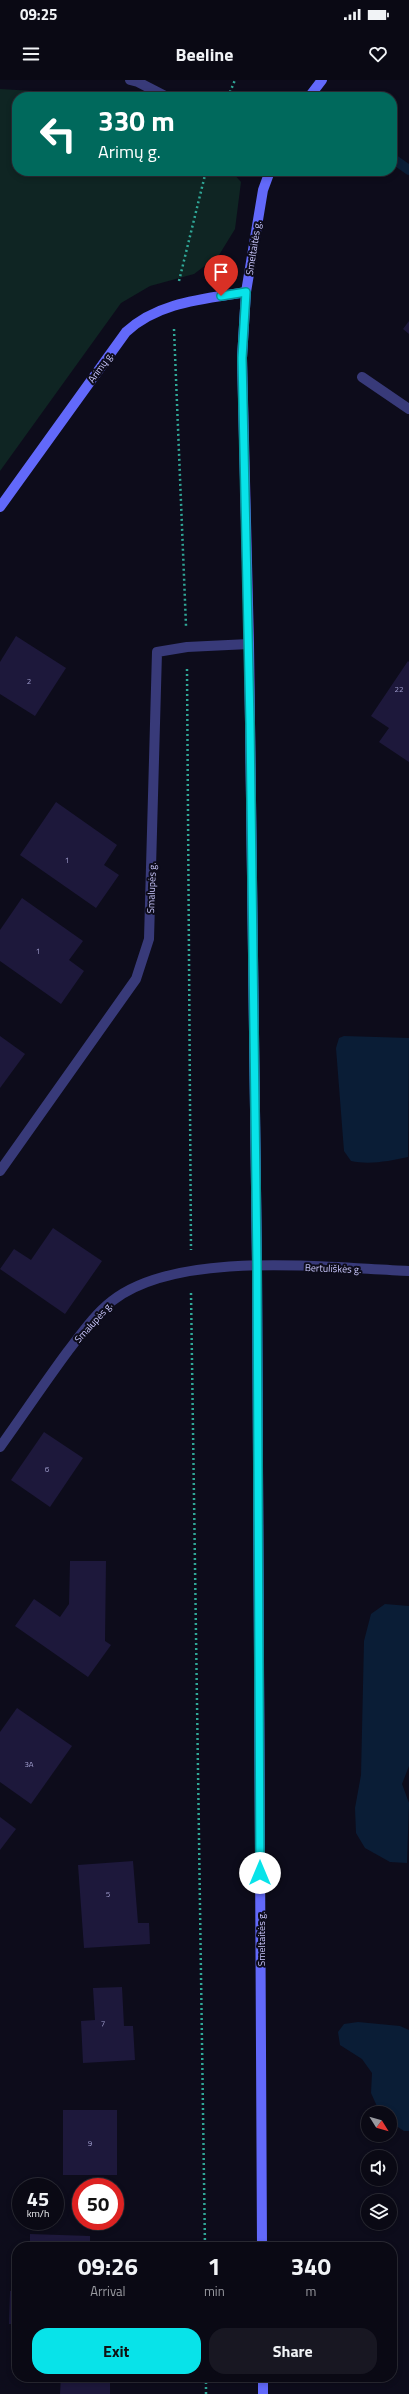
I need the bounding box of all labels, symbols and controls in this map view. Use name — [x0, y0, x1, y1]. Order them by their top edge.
text: 09:25 — [20, 3, 57, 26]
text: Beeline — [176, 41, 233, 68]
icon: menu — [20, 43, 42, 65]
icon: heart — [367, 43, 389, 65]
text: 330 m — [98, 99, 175, 142]
icon: left — [32, 108, 84, 160]
text: Arimų g. — [98, 138, 161, 165]
street label: Smeltaitės g. — [242, 220, 265, 276]
pin — [204, 255, 238, 296]
icon: arrive — [210, 261, 232, 283]
street label: Arimų g. — [84, 349, 117, 386]
house number: 2 — [27, 675, 31, 687]
house number: 22 — [395, 683, 403, 695]
house number: 1 — [65, 854, 69, 866]
street label: Smalupės g. — [143, 862, 160, 914]
house number: 1 — [36, 945, 40, 957]
street label: Bertuliškės g. — [304, 1260, 361, 1277]
street label: Smalupės g. — [71, 1298, 116, 1346]
house number: 6 — [45, 1463, 50, 1475]
house number: 3A — [24, 1758, 34, 1770]
position arrow — [239, 1852, 281, 1894]
house number: 5 — [106, 1888, 111, 1900]
street label: Smeltaitės g. — [254, 1912, 269, 1966]
house number: 7 — [101, 2017, 105, 2029]
north arrow — [361, 2106, 397, 2142]
map controls — [361, 2106, 397, 2230]
house number: 9 — [88, 2137, 93, 2149]
button: sound — [361, 2150, 397, 2186]
speed limit sign: 50 — [72, 2178, 124, 2230]
text: 45 — [27, 2183, 49, 2214]
button: layers — [361, 2194, 397, 2230]
text: km/h — [27, 2206, 49, 2221]
text: 09:26 — [78, 2248, 138, 2284]
text: 1 — [208, 2248, 221, 2284]
text: 340 — [291, 2248, 331, 2284]
text: Arrival — [90, 2281, 126, 2301]
text: min — [204, 2281, 225, 2301]
text: m — [305, 2281, 316, 2301]
button: Exit — [32, 2328, 201, 2374]
button: Share — [209, 2328, 377, 2374]

